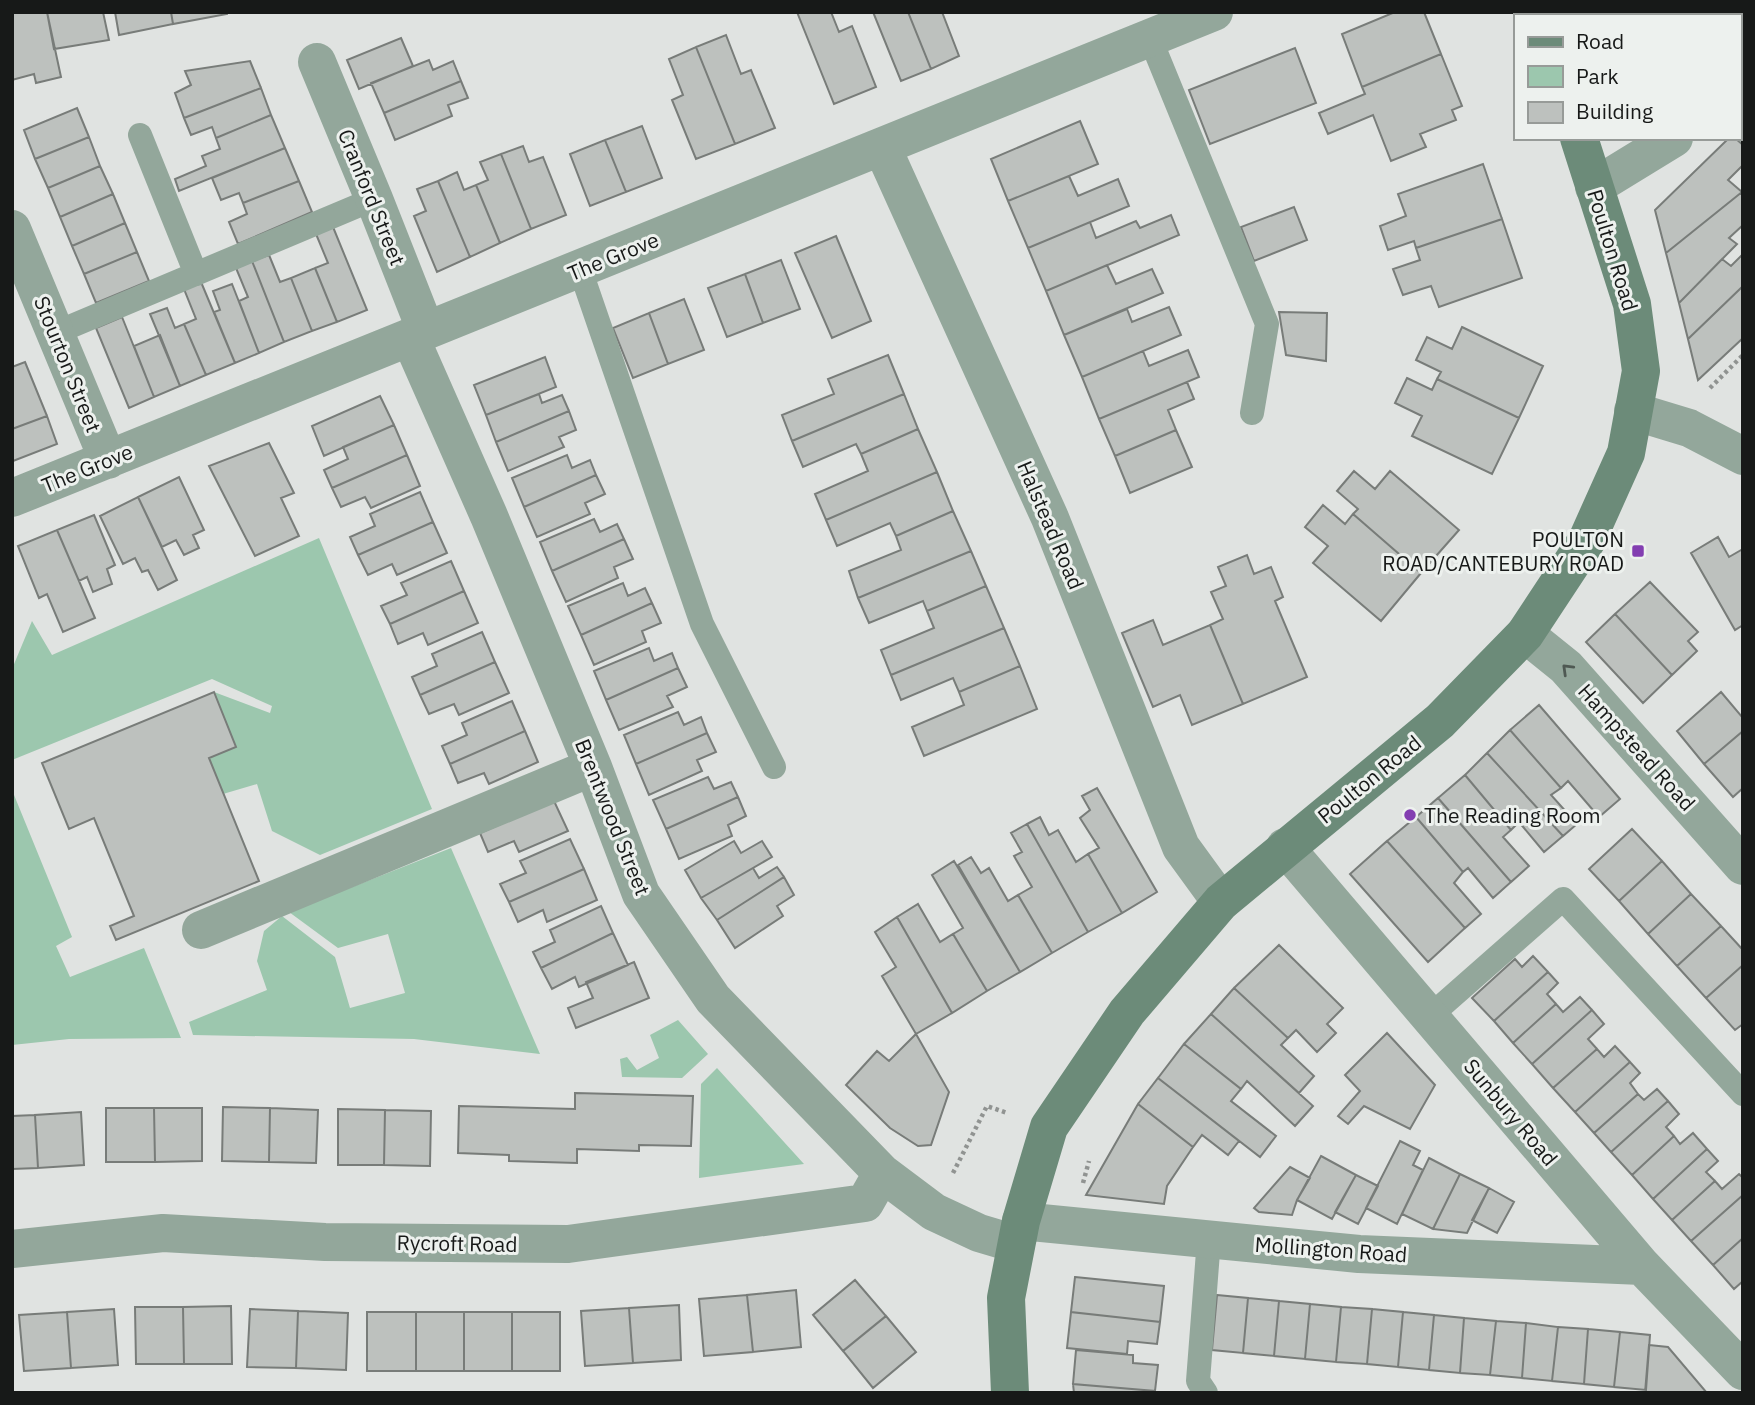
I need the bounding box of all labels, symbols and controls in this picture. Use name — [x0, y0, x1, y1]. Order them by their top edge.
legend — [1514, 14, 1741, 140]
text: Road — [1576, 27, 1624, 55]
text: Park — [1576, 62, 1619, 90]
text: Building — [1576, 97, 1653, 125]
street label: Cranford Street — [332, 125, 412, 269]
street label: Poulton Road — [1581, 186, 1645, 314]
street label: The Grove — [563, 225, 663, 287]
street label: Stourton Street — [28, 292, 108, 436]
street label: The Grove — [37, 437, 137, 499]
street label: Halstead Road — [1011, 456, 1091, 594]
place label: POULTON ROAD/CANTEBURY ROAD — [1382, 525, 1624, 577]
marker: POULTON ROAD/CANTEBURY ROAD — [1630, 543, 1646, 559]
one-way arrow — [1562, 665, 1575, 678]
street label: Hampstead Road — [1572, 677, 1702, 817]
street label: Poulton Road — [1311, 729, 1427, 829]
street label: Brentwood Street — [569, 735, 657, 899]
place label: The Reading Room — [1424, 801, 1601, 829]
marker: The Reading Room — [1402, 807, 1418, 823]
street label: Sunbury Road — [1458, 1053, 1564, 1171]
street label: Rycroft Road — [396, 1228, 518, 1258]
street label: Mollington Road — [1254, 1230, 1408, 1268]

